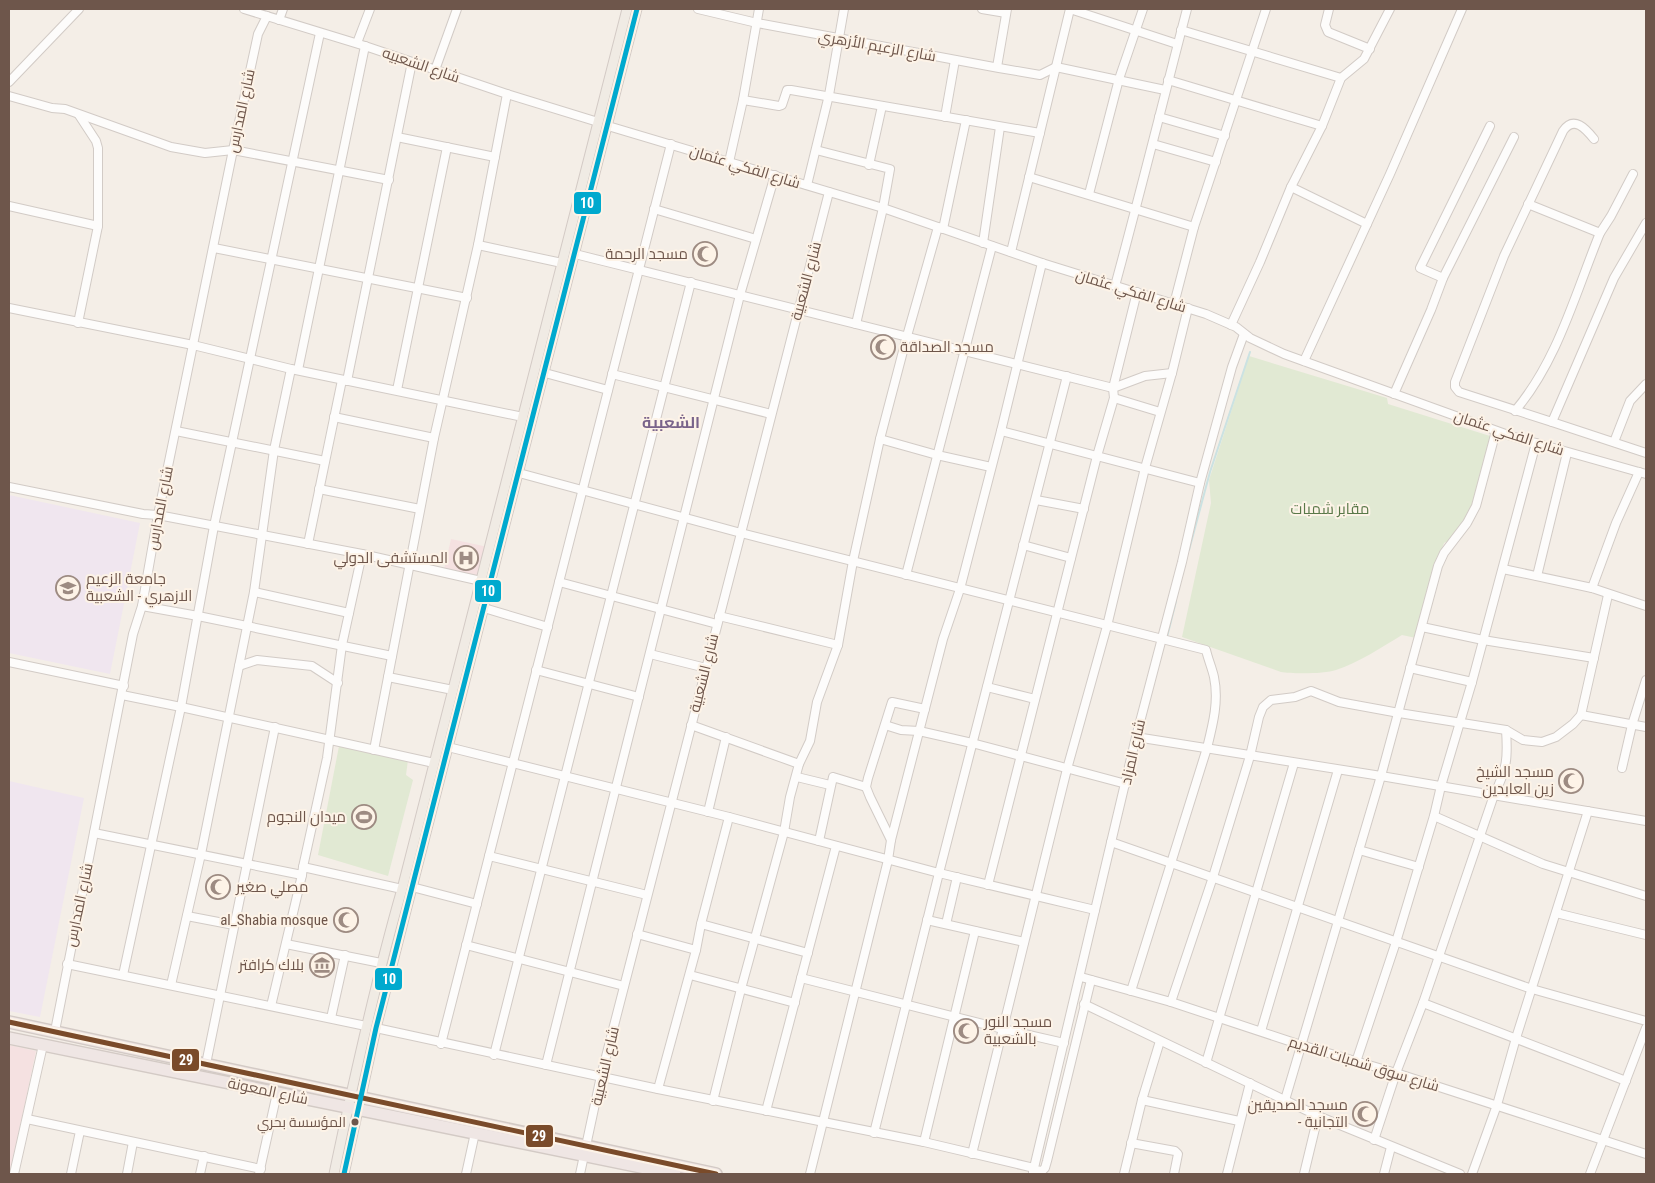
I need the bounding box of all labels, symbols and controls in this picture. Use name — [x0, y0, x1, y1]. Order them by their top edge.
street label: شارع الزعيم الأزهري — [816, 27, 937, 68]
street label: شارع الشعبيه — [379, 43, 462, 89]
street label: شارع المدارس — [223, 68, 261, 155]
street label: شارع الفكي عثمان — [687, 142, 802, 195]
line badge: 10 — [573, 191, 602, 215]
text: 10 — [580, 195, 594, 211]
street label: شارع الشعبية — [787, 240, 827, 323]
mosque icon: مسجد الرحمة — [692, 241, 718, 267]
place label: مسجد الرحمة — [605, 245, 688, 263]
street label: شارع الفكي عثمان — [1073, 266, 1188, 319]
mosque icon: مسجد الصداقة — [870, 334, 896, 360]
place label: مسجد الصداقة — [900, 338, 994, 356]
street label: شارع الفكي عثمان — [1451, 407, 1566, 462]
district label: الشعبية — [642, 413, 700, 432]
street label: شارع المدارس — [143, 465, 179, 552]
park label: مقابر شمبات — [1291, 500, 1369, 518]
hospital icon: المستشفى الدولي — [453, 545, 479, 571]
place label: المستشفى الدولي — [334, 549, 448, 570]
place label: جامعة الزعيم الازهري - الشعبية — [86, 570, 192, 608]
school or university icon: جامعة الزعيم الازهري - الشعبية — [55, 575, 81, 601]
line badge: 10 — [474, 579, 502, 603]
text: 10 — [481, 583, 495, 599]
street label: شارع الشعبية — [686, 632, 724, 715]
street label: شارع المزاد — [1117, 718, 1151, 787]
place label: مسجد الشيخ زين العابدين — [1476, 763, 1554, 799]
mosque icon: مسجد الشيخ زين العابدين — [1558, 768, 1584, 794]
sports icon: ميدان النجوم — [351, 804, 377, 830]
place label: ميدان النجوم — [267, 808, 346, 827]
street label: شارع المدارس — [61, 862, 99, 949]
mosque icon: مصلي صغير — [205, 874, 231, 900]
place label: مصلي صغير — [235, 878, 308, 899]
mosque icon: al_Shabia mosque — [333, 907, 359, 933]
place label: al_Shabia mosque — [220, 911, 328, 929]
museum icon: بلاك كرافتر — [309, 952, 335, 978]
place label: بلاك كرافتر — [238, 956, 304, 974]
line badge: 10 — [374, 967, 403, 991]
text: 10 — [382, 971, 396, 987]
place label: مسجد النور بالشعبية — [983, 1013, 1052, 1048]
mosque icon: مسجد النور بالشعبية — [953, 1018, 979, 1044]
street label: شارع الشعبية — [587, 1025, 625, 1108]
street label: شارع سوق شمبات القديم — [1286, 1033, 1441, 1097]
line badge: 29 — [171, 1048, 200, 1072]
text: 29 — [179, 1052, 193, 1068]
street label: شارع المعونة — [226, 1074, 310, 1110]
place label: مسجد الصديقين - التجانية — [1247, 1096, 1348, 1131]
mosque icon: مسجد الصديقين - التجانية — [1352, 1101, 1378, 1127]
place label: المؤسسة بحري — [257, 1114, 346, 1134]
marker: المؤسسة بحري — [350, 1117, 360, 1127]
line badge: 29 — [525, 1124, 554, 1148]
text: 29 — [532, 1128, 546, 1144]

